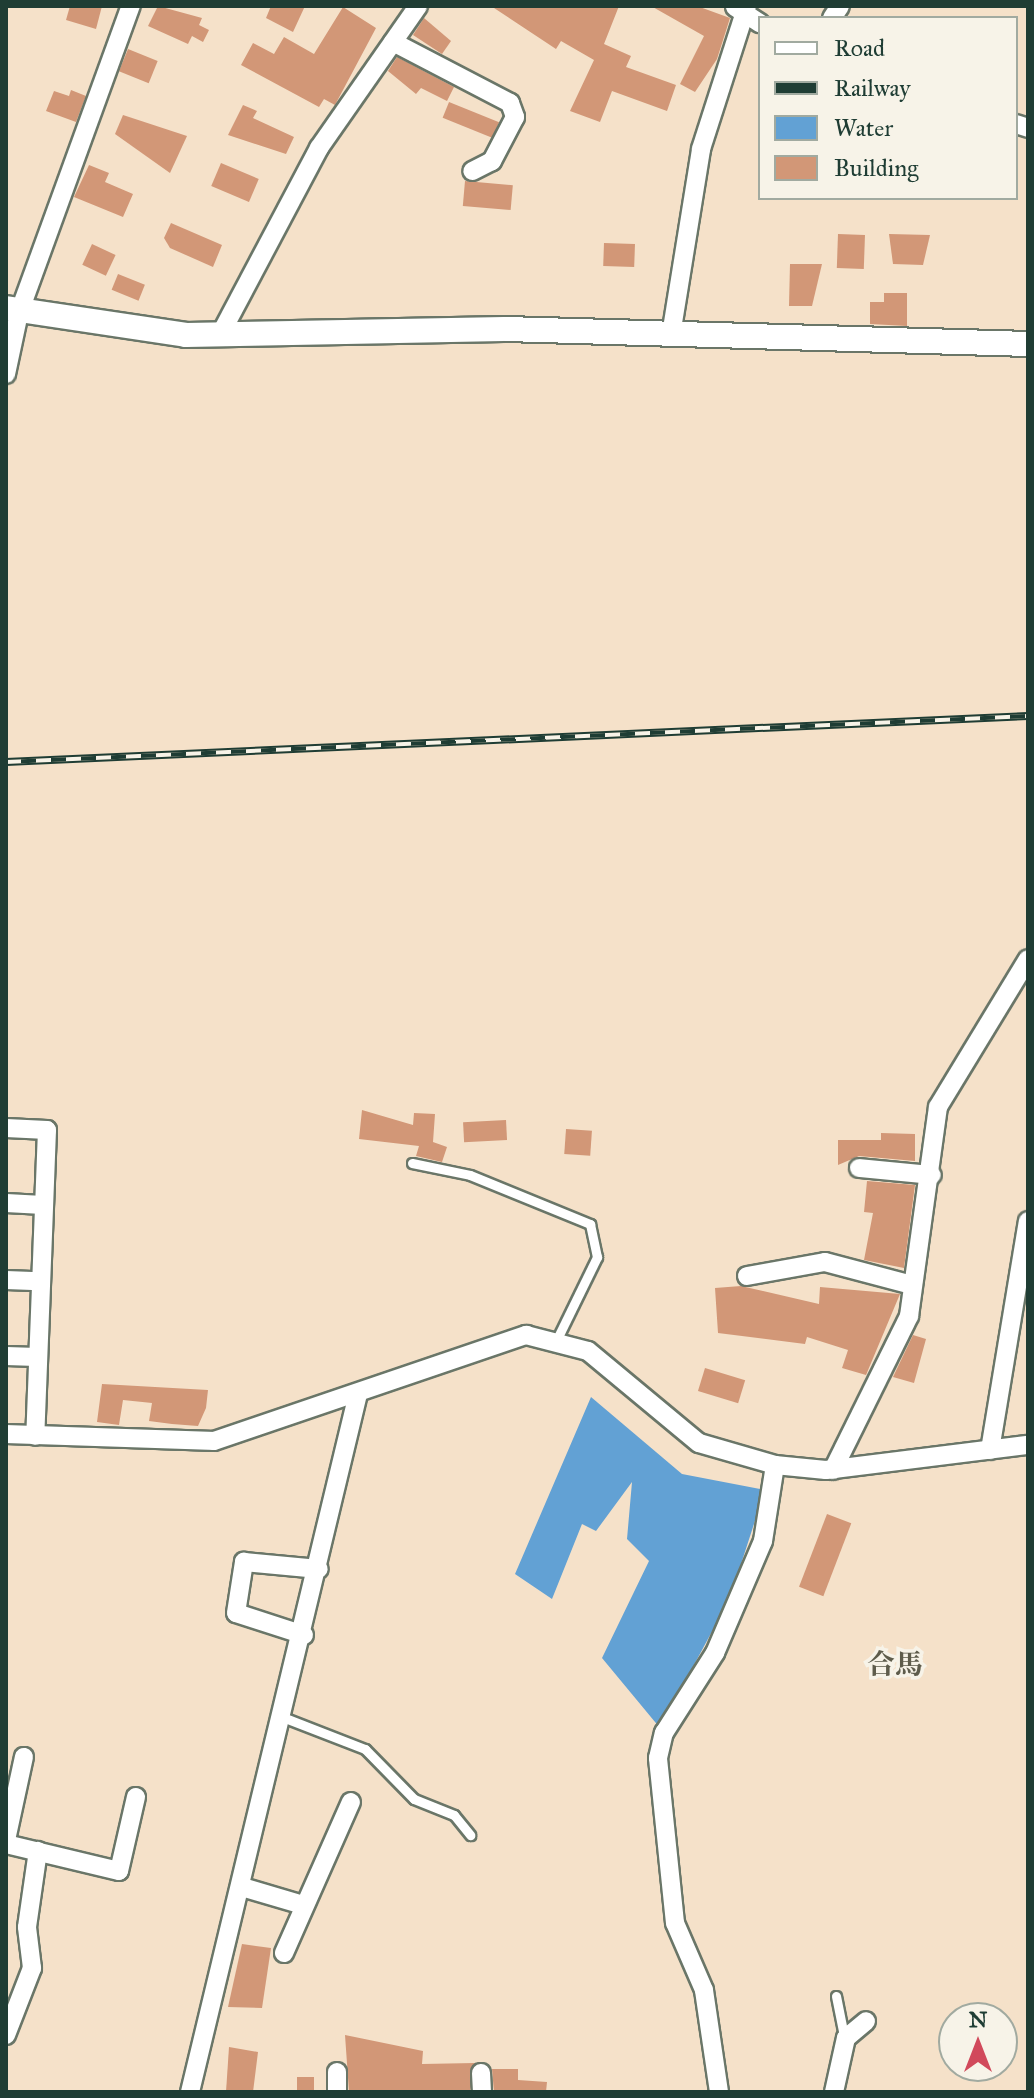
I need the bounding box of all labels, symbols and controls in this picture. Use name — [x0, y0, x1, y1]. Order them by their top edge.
legend — [758, 16, 1018, 200]
text: Road — [834, 33, 885, 63]
text: Railway — [834, 73, 911, 103]
text: Water — [834, 113, 893, 143]
text: Building — [834, 153, 919, 183]
district label: 合馬 — [867, 1648, 923, 1682]
north arrow — [938, 2002, 1018, 2082]
text: N — [969, 2006, 987, 2033]

